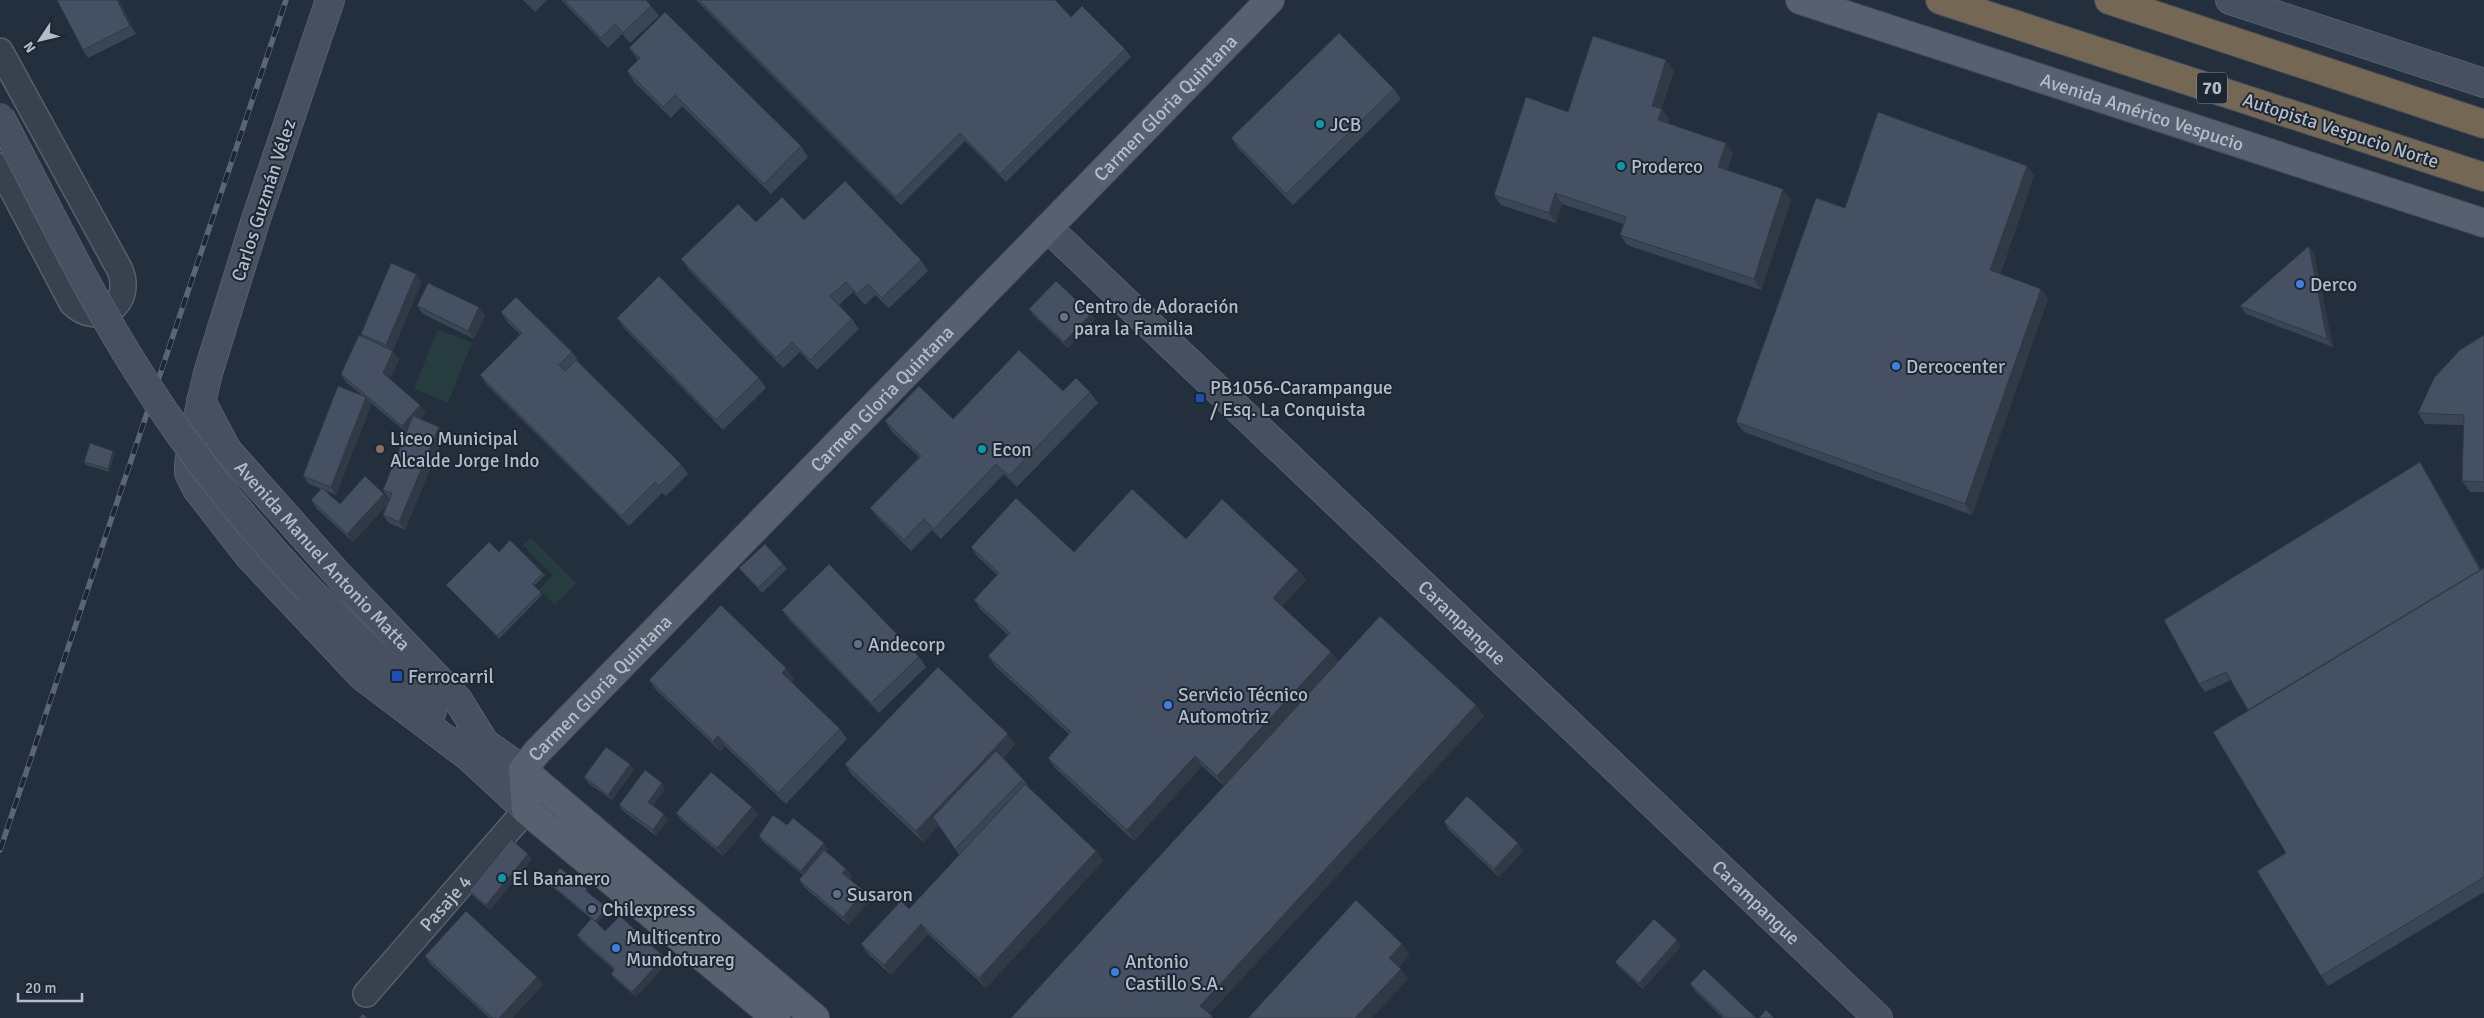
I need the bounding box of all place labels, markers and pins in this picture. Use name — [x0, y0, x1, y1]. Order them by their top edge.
place label: JCB — [1330, 113, 1361, 137]
marker: JCB — [1314, 118, 1326, 130]
place label: Proderco — [1631, 155, 1703, 179]
marker: Proderco — [1615, 160, 1627, 172]
place label: Derco — [2310, 273, 2357, 297]
marker: Derco — [2294, 278, 2306, 290]
place label: Centro de Adoración para la Familia — [1074, 295, 1239, 341]
marker: Centro de Adoración para la Familia — [1058, 311, 1070, 323]
place label: Dercocenter — [1906, 355, 2005, 379]
marker: Dercocenter — [1890, 360, 1902, 372]
place label: PB1056-Carampangue / Esq. La Conquista — [1210, 376, 1393, 422]
marker: PB1056-Carampangue / Esq. La Conquista — [1194, 392, 1206, 404]
place label: Liceo Municipal Alcalde Jorge Indo — [390, 427, 540, 473]
place label: Econ — [992, 438, 1032, 462]
marker: Liceo Municipal Alcalde Jorge Indo — [374, 443, 386, 455]
marker: Econ — [976, 443, 988, 455]
place label: Andecorp — [868, 633, 945, 657]
marker: Andecorp — [852, 638, 864, 650]
place label: Ferrocarril — [408, 665, 494, 689]
marker: Ferrocarril — [390, 669, 404, 683]
place label: Servicio Técnico Automotriz — [1178, 683, 1308, 729]
marker: Servicio Técnico Automotriz — [1162, 699, 1174, 711]
place label: El Bananero — [512, 867, 610, 891]
marker: El Bananero — [496, 872, 508, 884]
place label: Susaron — [847, 883, 913, 907]
marker: Susaron — [831, 888, 843, 900]
place label: Chilexpress — [602, 898, 695, 922]
marker: Chilexpress — [586, 903, 598, 915]
place label: Multicentro Mundotuareg — [626, 926, 735, 972]
marker: Multicentro Mundotuareg — [610, 942, 622, 954]
place label: Antonio Castillo S.A. — [1125, 950, 1224, 996]
marker: Antonio Castillo S.A. — [1109, 966, 1121, 978]

